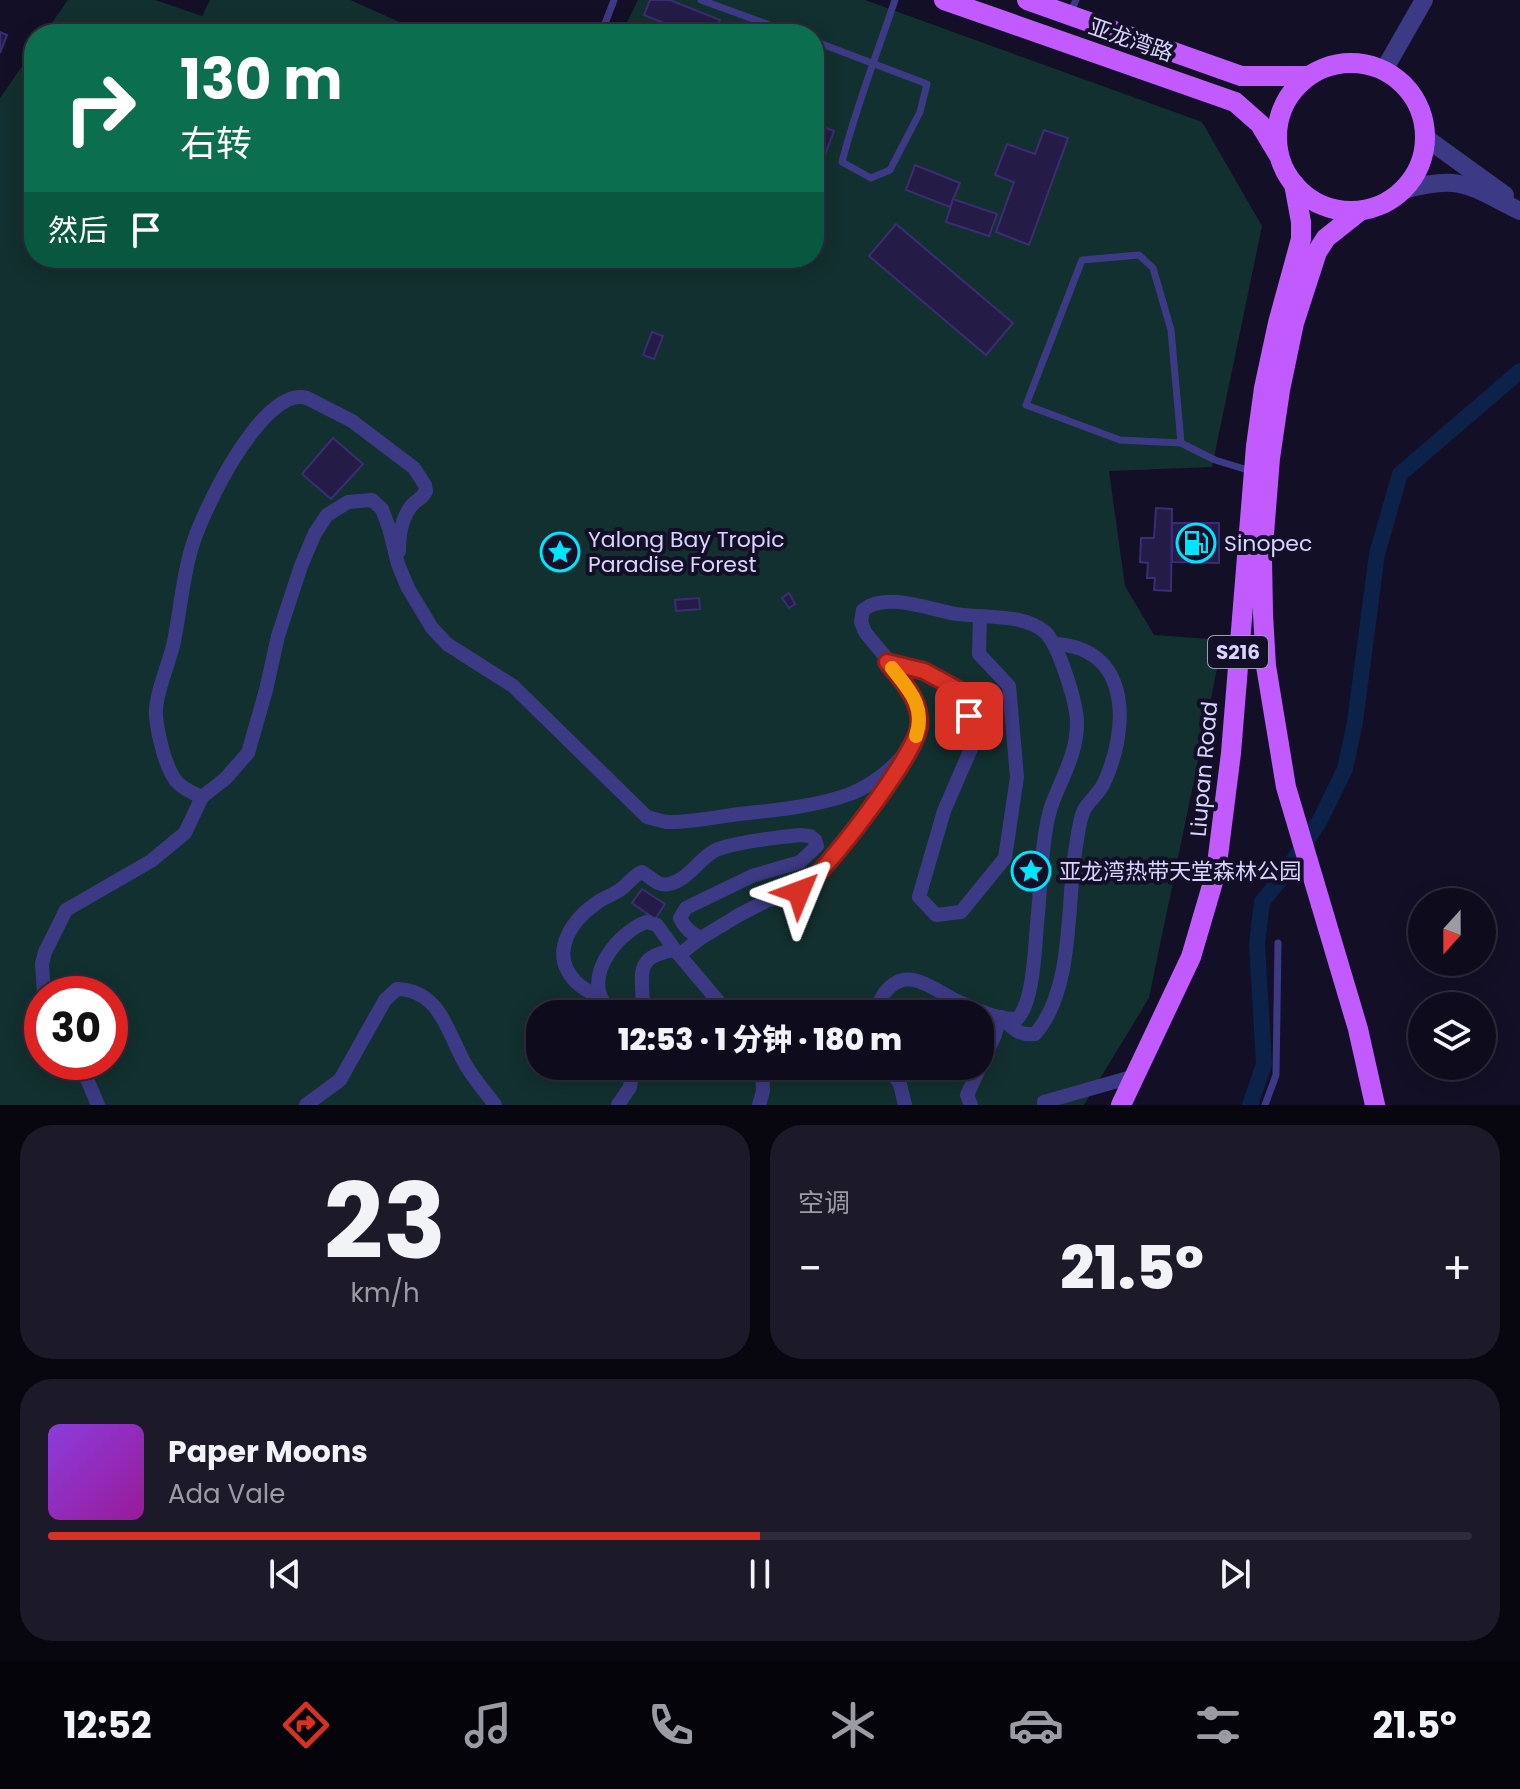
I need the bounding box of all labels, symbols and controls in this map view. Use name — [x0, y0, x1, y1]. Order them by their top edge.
street label: 亚龙湾路 — [1084, 11, 1178, 69]
text: 130 m — [180, 40, 343, 119]
icon: right — [48, 56, 152, 160]
text: 右转 — [180, 118, 252, 169]
icon: arrive — [124, 208, 168, 252]
text: 然后 — [48, 209, 108, 252]
fuel station icon: Sinopec — [1175, 522, 1217, 564]
place label: Yalong Bay Tropic Paradise Forest — [588, 524, 784, 580]
place label: Sinopec — [1224, 528, 1312, 559]
place icon: Yalong Bay Tropic Paradise Forest — [539, 531, 581, 573]
road number: S216 — [1208, 636, 1268, 668]
pin — [935, 682, 1003, 750]
icon: arrive — [947, 694, 991, 738]
street label: Liupan Road — [1183, 700, 1225, 838]
position arrow — [757, 850, 841, 934]
place icon: 亚龙湾热带天堂森林公园 — [1010, 850, 1052, 892]
place label: 亚龙湾热带天堂森林公园 — [1059, 856, 1301, 887]
north arrow — [1408, 888, 1496, 976]
map controls — [1408, 888, 1496, 1080]
speed limit sign: 30 — [24, 976, 128, 1080]
button: layers — [1408, 992, 1496, 1080]
text: 12:53 · 1 分钟 · 180 m — [618, 1018, 902, 1061]
text: 23 — [324, 1149, 446, 1294]
text: 空调 — [798, 1185, 850, 1221]
text: 21.5° — [1060, 1226, 1204, 1310]
text: − — [798, 1238, 822, 1299]
text: + — [1442, 1238, 1472, 1299]
text: km/h — [350, 1275, 420, 1311]
text: Paper Moons — [168, 1430, 368, 1473]
text: Ada Vale — [168, 1476, 285, 1512]
icon: previous — [263, 1552, 307, 1596]
icon: pause — [738, 1552, 782, 1596]
icon: next — [1213, 1552, 1257, 1596]
icon: directions — [278, 1697, 334, 1753]
icon: music — [460, 1697, 516, 1753]
icon: phone — [643, 1697, 699, 1753]
icon: climate — [825, 1697, 881, 1753]
icon: car — [1008, 1697, 1064, 1753]
icon: filters — [1190, 1697, 1246, 1753]
text: 12:52 — [63, 1700, 151, 1751]
text: 21.5° — [1372, 1700, 1457, 1751]

